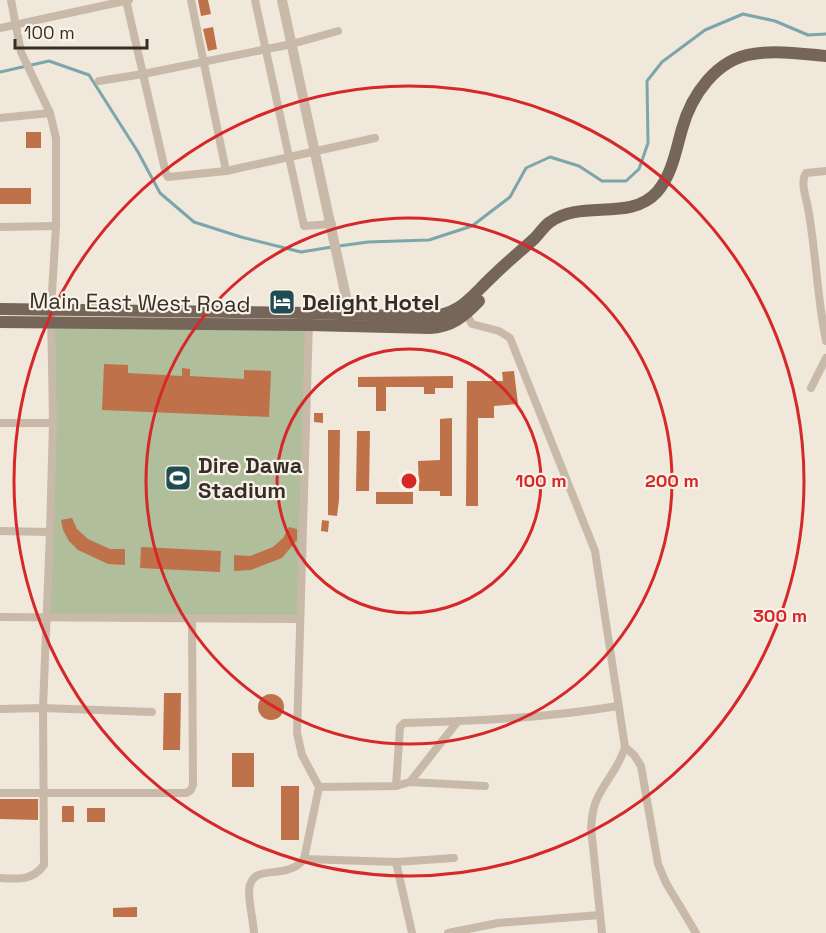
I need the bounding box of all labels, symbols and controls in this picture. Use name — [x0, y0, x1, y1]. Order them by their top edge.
scale bar — [15, 12, 147, 50]
text: 100 m — [24, 21, 75, 44]
street label: Main East West Road — [29, 286, 251, 318]
hotel icon: Delight Hotel — [267, 287, 297, 317]
place label: Delight Hotel — [302, 288, 440, 316]
place label: Dire Dawa Stadium — [198, 451, 303, 504]
sports icon: Dire Dawa Stadium — [163, 463, 193, 493]
text: 100 m — [515, 469, 567, 492]
text: 200 m — [645, 469, 699, 492]
centre of rings — [399, 471, 419, 491]
text: 300 m — [753, 604, 807, 627]

